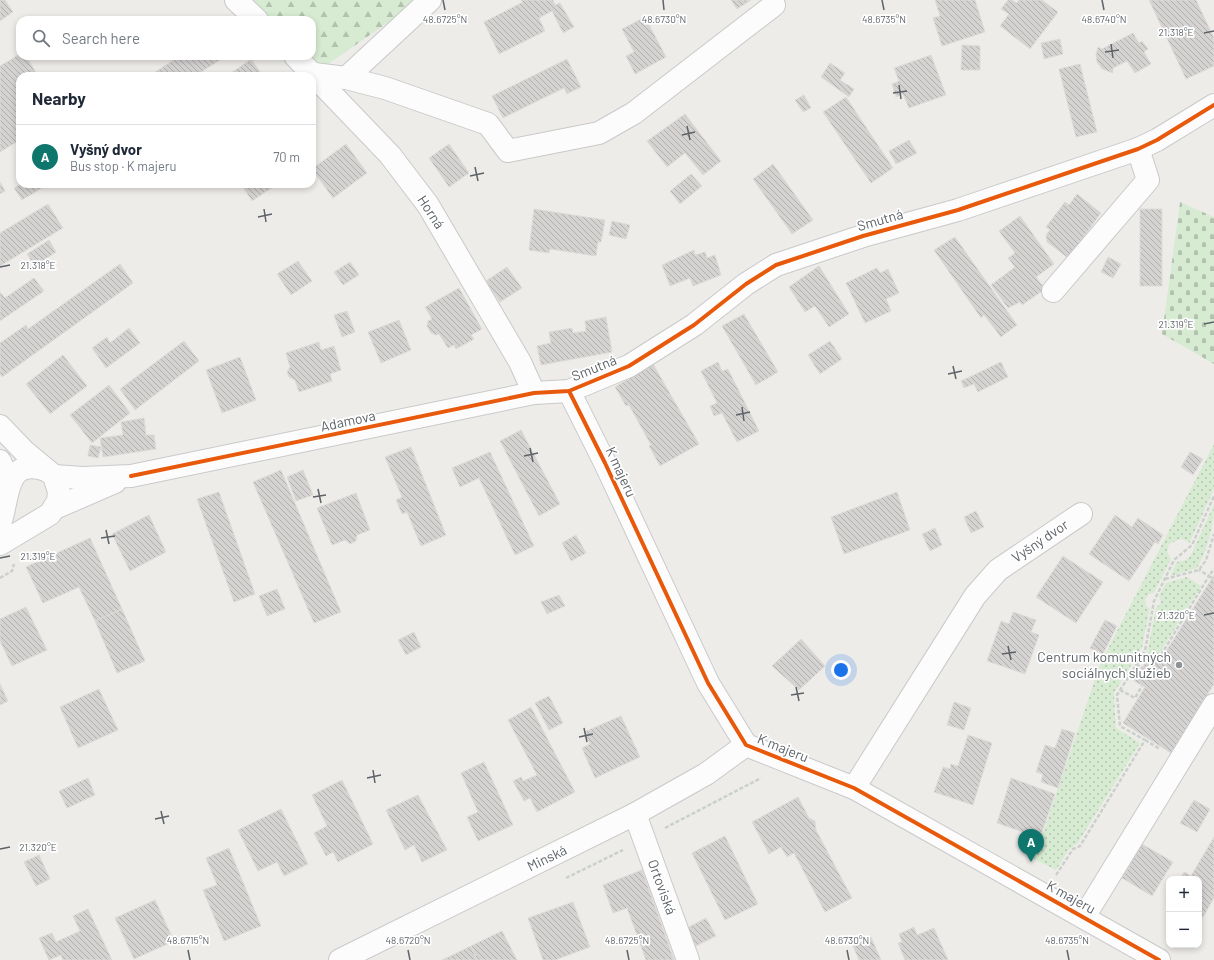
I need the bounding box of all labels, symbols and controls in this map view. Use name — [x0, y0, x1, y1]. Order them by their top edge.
text: 48.6725°N — [423, 13, 467, 25]
text: 48.6730°N — [642, 13, 686, 25]
text: 48.6735°N — [862, 13, 906, 25]
text: 48.6740°N — [1081, 13, 1127, 25]
search box — [16, 16, 316, 60]
text: 21.318°E — [1158, 26, 1194, 38]
icon: search — [30, 27, 52, 49]
text: Search here — [62, 29, 140, 47]
text: Nearby — [32, 88, 86, 108]
text: Vyšný dvor — [70, 140, 142, 158]
text: A — [41, 149, 49, 165]
text: 70 m — [273, 149, 300, 165]
text: Bus stop · K majeru — [70, 158, 177, 174]
street label: Horná — [414, 192, 449, 232]
street label: Smutná — [855, 205, 905, 234]
text: 21.318°E — [20, 259, 56, 271]
text: 21.319°E — [1158, 318, 1194, 330]
street label: Smutná — [569, 351, 619, 384]
street label: Adamova — [319, 406, 377, 435]
street label: K majeru — [602, 444, 640, 500]
street label: Vyšný dvor — [1008, 516, 1071, 566]
text: 21.319°E — [20, 550, 56, 562]
text: 21.320°E — [1157, 609, 1195, 621]
place label: Centrum komunitných sociálnych služieb — [1037, 648, 1171, 681]
your location — [831, 660, 851, 680]
marker: Centrum komunitných sociálnych služieb — [1174, 660, 1184, 670]
street label: K majeru — [755, 730, 811, 765]
pin: A — [1018, 829, 1044, 862]
text: 21.320°E — [19, 841, 57, 853]
street label: Minská — [524, 841, 569, 874]
street label: Ortoviská — [645, 857, 680, 917]
street label: K majeru — [1044, 876, 1099, 917]
map controls — [1166, 876, 1202, 948]
button: + — [1166, 876, 1202, 912]
button: − — [1166, 912, 1202, 948]
text: 48.6715°N — [167, 934, 209, 946]
text: 48.6720°N — [386, 934, 430, 946]
text: 48.6725°N — [605, 934, 649, 946]
text: 48.6730°N — [825, 934, 869, 946]
text: 48.6735°N — [1045, 934, 1089, 946]

